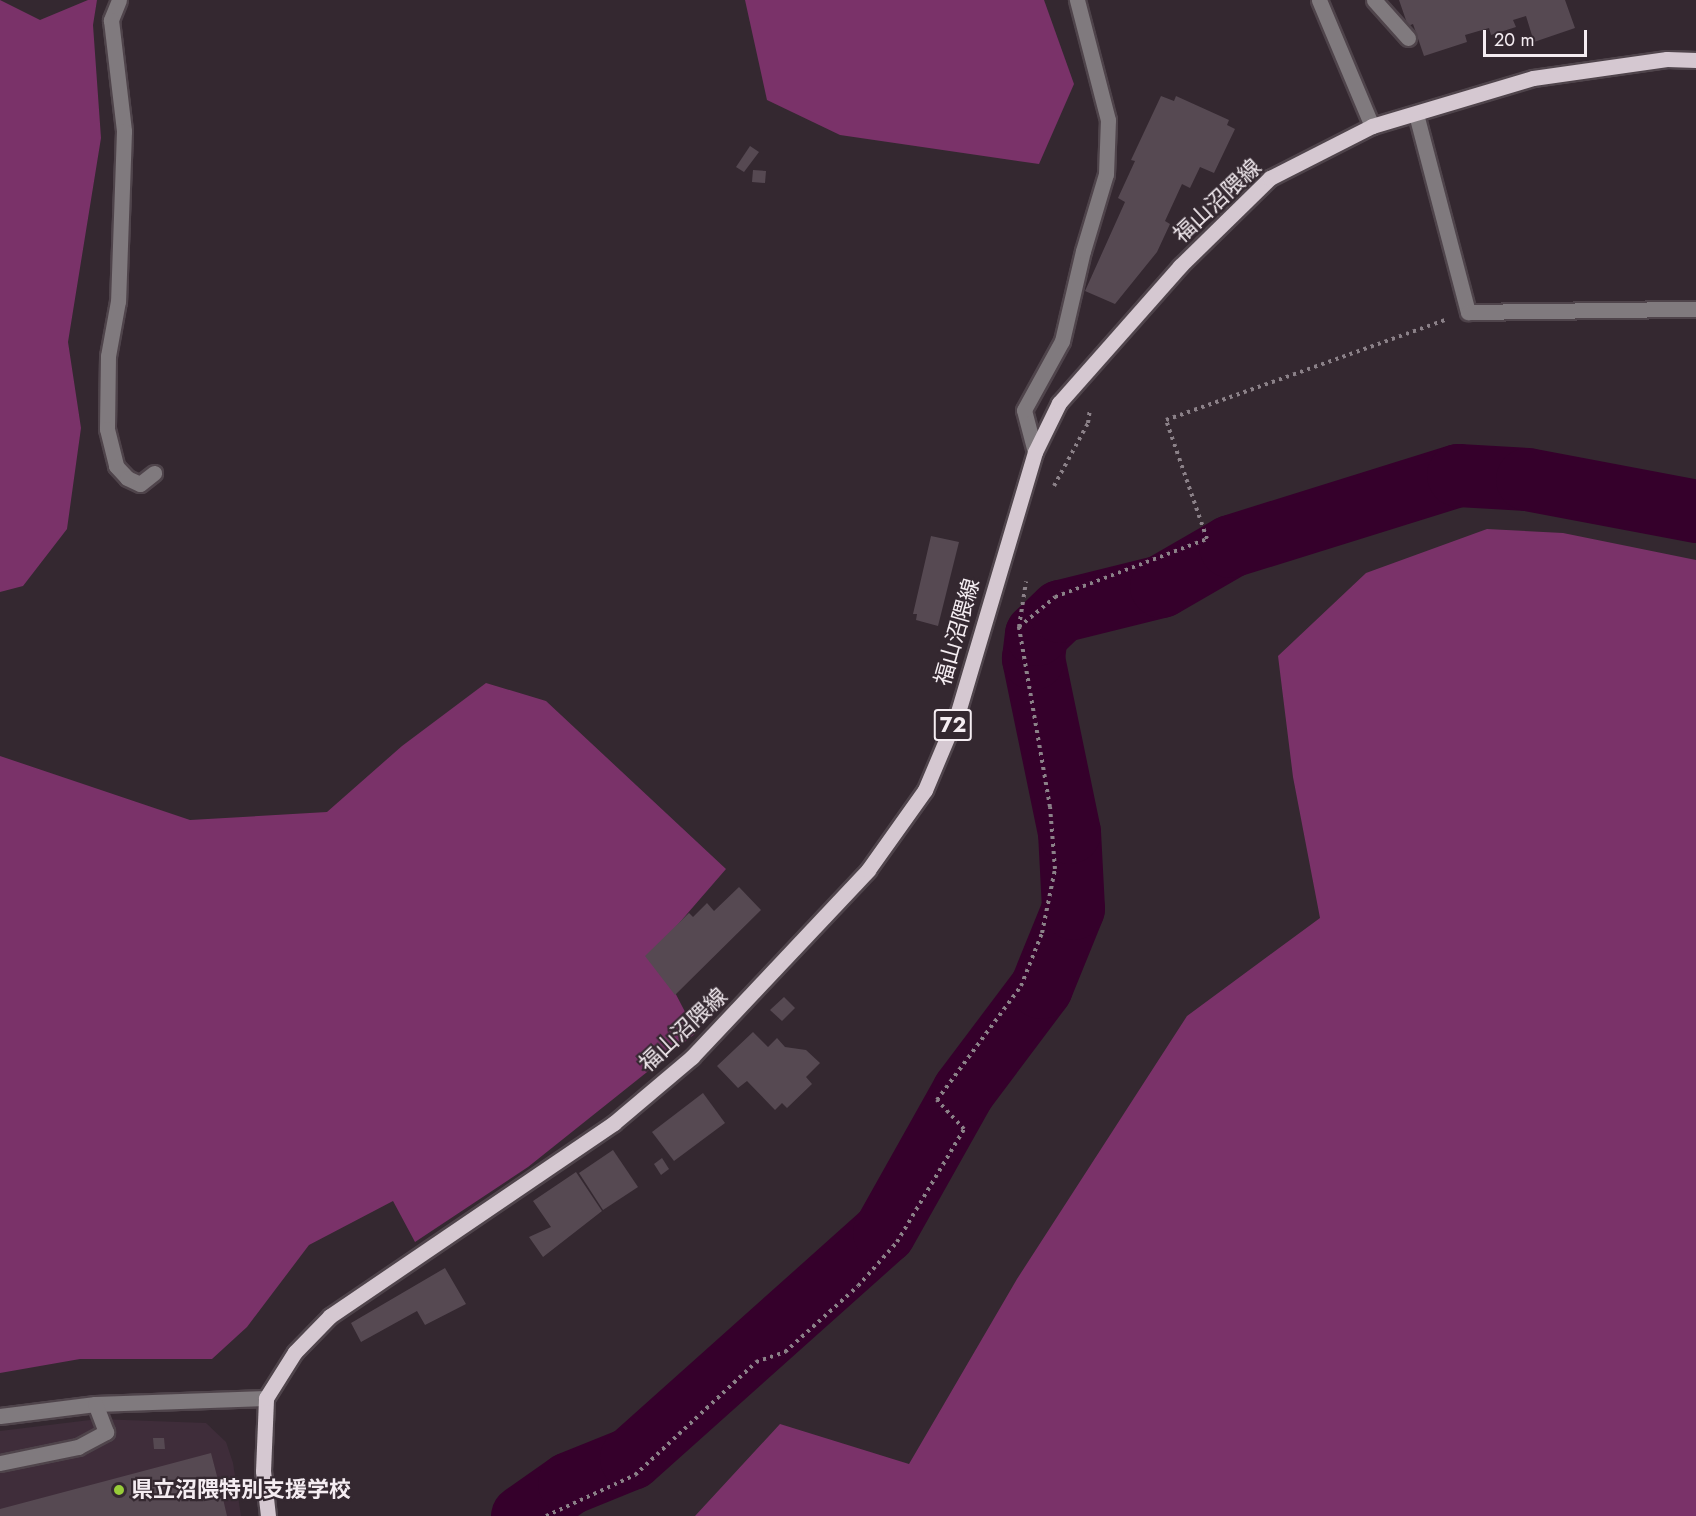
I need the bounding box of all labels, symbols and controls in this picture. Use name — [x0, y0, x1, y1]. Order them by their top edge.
scale bar — [1486, 18, 1590, 56]
text: 20 m — [1494, 27, 1534, 53]
street label: 福山沼隈線 — [1168, 154, 1266, 248]
street label: 福山沼隈線 — [929, 575, 985, 689]
road number: 72 — [934, 707, 972, 743]
street label: 福山沼隈線 — [634, 983, 732, 1077]
place label: 県立沼隈特別支援学校 — [131, 1477, 351, 1503]
marker: 県立沼隈特別支援学校 — [112, 1483, 126, 1497]

